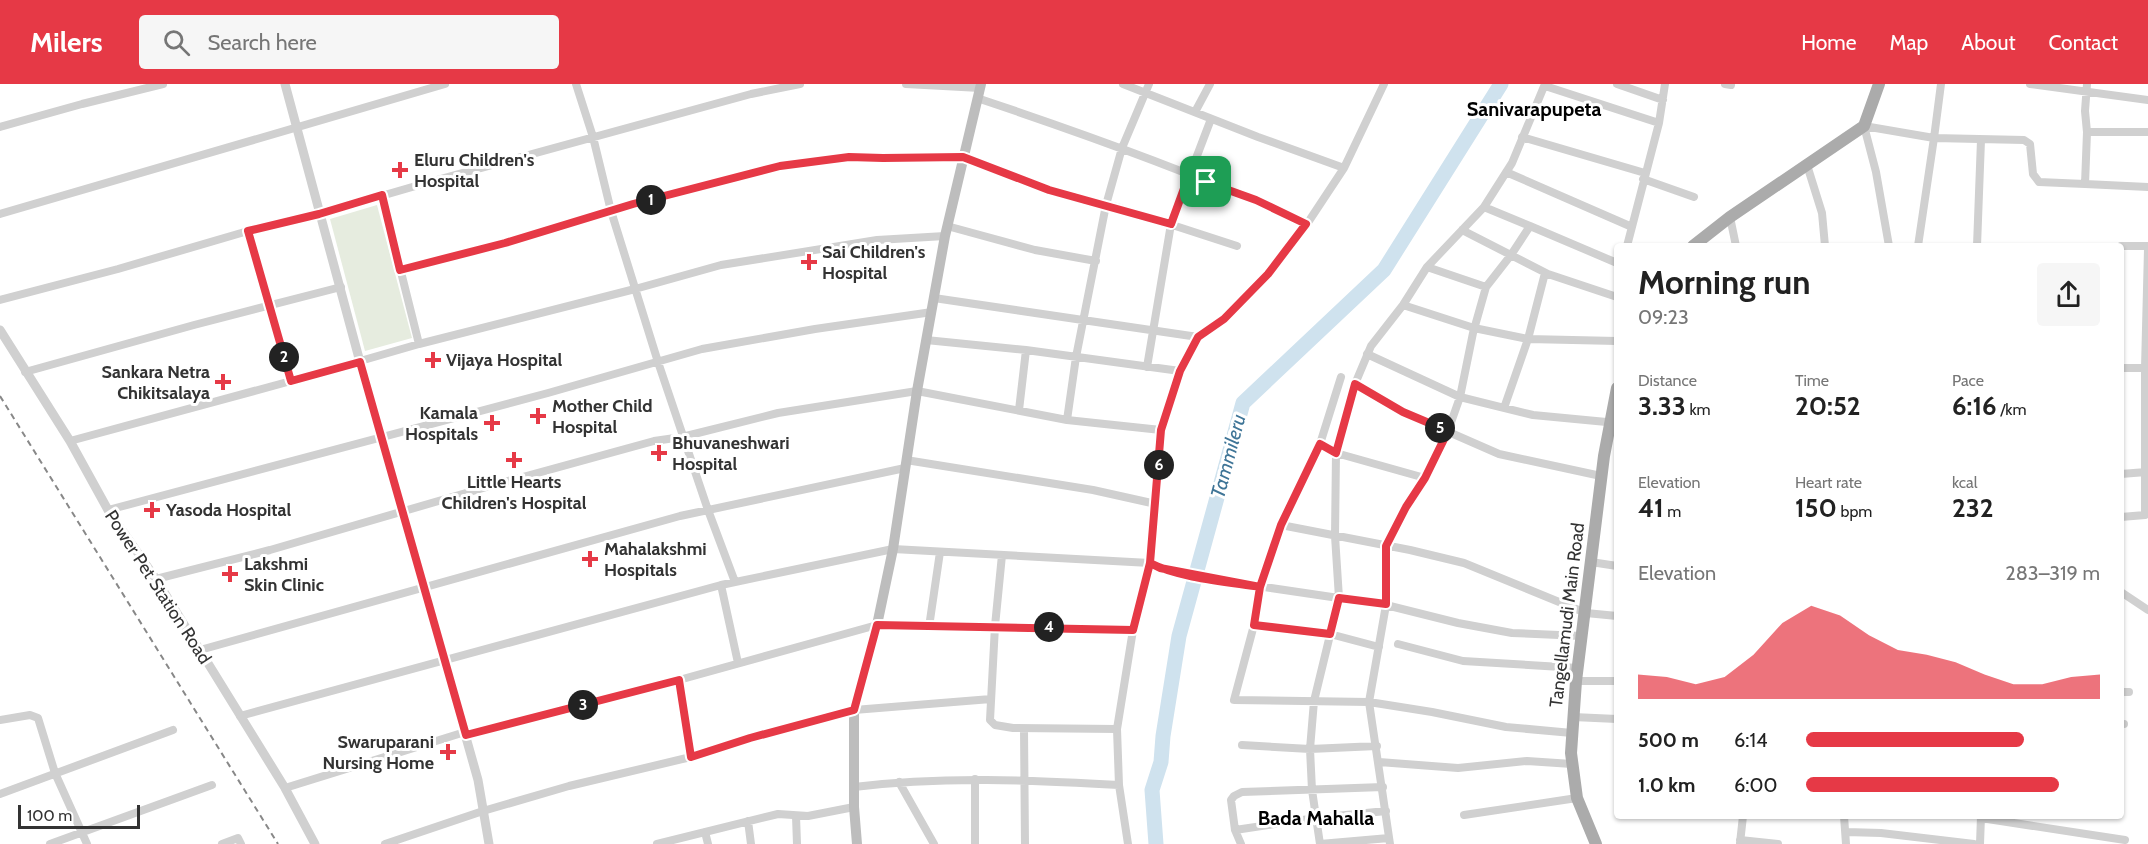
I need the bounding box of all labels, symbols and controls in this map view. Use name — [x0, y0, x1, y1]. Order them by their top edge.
search box — [139, 15, 559, 69]
text: Milers — [30, 25, 103, 59]
icon: search — [160, 26, 193, 59]
text: Search here — [208, 29, 317, 56]
text: Home — [1801, 30, 1857, 55]
text: Map — [1890, 30, 1928, 55]
text: About — [1961, 30, 2015, 55]
text: Contact — [2048, 30, 2118, 55]
district label: Sanivarapupeta — [1467, 97, 1601, 121]
place label: Eluru Children's Hospital — [414, 149, 535, 192]
pin — [1180, 156, 1231, 207]
marker: Eluru Children's Hospital — [391, 161, 409, 179]
icon: arrive — [1189, 165, 1222, 198]
pin: 1 — [636, 185, 666, 215]
text: 1 — [648, 190, 654, 209]
place label: Sai Children's Hospital — [822, 241, 926, 284]
marker: Sai Children's Hospital — [800, 253, 818, 271]
text: Morning run — [1638, 262, 1810, 302]
button: share — [2037, 263, 2100, 326]
text: 09:23 — [1638, 305, 1689, 329]
pin: 2 — [269, 342, 299, 372]
text: 2 — [280, 347, 288, 366]
place label: Vijaya Hospital — [446, 349, 562, 371]
marker: Vijaya Hospital — [424, 351, 442, 369]
place label: Sankara Netra Chikitsalaya — [101, 361, 210, 404]
text: Distance — [1638, 371, 1697, 390]
text: Time — [1795, 371, 1829, 390]
text: Pace — [1952, 371, 1984, 390]
marker: Sankara Netra Chikitsalaya — [214, 373, 232, 391]
text: 3.33 — [1638, 390, 1686, 422]
text: 20:52 — [1795, 390, 1861, 422]
text: 6:16 — [1952, 390, 1997, 422]
place label: Mother Child Hospital — [552, 395, 652, 438]
text: km — [1686, 400, 1711, 419]
text: /km — [1997, 400, 2027, 419]
place label: Kamala Hospitals — [405, 402, 478, 445]
marker: Mother Child Hospital — [529, 407, 547, 425]
water label: Tammileru — [1205, 411, 1251, 501]
pin: 5 — [1425, 413, 1455, 443]
marker: Kamala Hospitals — [483, 414, 501, 432]
text: 5 — [1436, 418, 1444, 437]
place label: Bhuvaneshwari Hospital — [672, 432, 790, 475]
marker: Bhuvaneshwari Hospital — [650, 444, 668, 462]
pin: 6 — [1144, 450, 1174, 480]
marker: Little Hearts Children's Hospital — [505, 451, 523, 469]
text: 6 — [1155, 455, 1164, 474]
place label: Little Hearts Children's Hospital — [442, 471, 587, 514]
text: Elevation — [1638, 473, 1701, 492]
text: Heart rate — [1795, 473, 1862, 492]
text: kcal — [1952, 473, 1978, 492]
text: 41 — [1638, 492, 1664, 524]
text: 150 — [1795, 492, 1837, 524]
text: 232 — [1952, 492, 1994, 524]
place label: Yasoda Hospital — [165, 499, 291, 521]
marker: Yasoda Hospital — [143, 501, 161, 519]
text: m — [1664, 502, 1681, 521]
text: bpm — [1837, 502, 1872, 521]
street label: Power Pet Station Road — [100, 506, 216, 668]
street label: Tangellamudi Main Road — [1545, 521, 1589, 709]
place label: Mahalakshmi Hospitals — [604, 538, 707, 581]
marker: Mahalakshmi Hospitals — [581, 550, 599, 568]
place label: Lakshmi Skin Clinic — [244, 553, 324, 596]
text: Elevation — [1638, 561, 1716, 585]
text: 283–319 m — [2005, 561, 2100, 585]
marker: Lakshmi Skin Clinic — [221, 565, 239, 583]
pin: 4 — [1034, 612, 1064, 642]
text: 4 — [1044, 617, 1054, 636]
pin: 3 — [568, 690, 598, 720]
text: 3 — [579, 695, 587, 714]
text: 500 m — [1638, 728, 1699, 752]
text: 6:14 — [1734, 728, 1768, 752]
place label: Swaruparani Nursing Home — [323, 731, 434, 774]
marker: Swaruparani Nursing Home — [439, 743, 457, 761]
text: 1.0 km — [1638, 773, 1695, 797]
text: 6:00 — [1734, 773, 1777, 797]
scale bar — [18, 802, 140, 830]
text: 100 m — [27, 806, 72, 825]
district label: Bada Mahalla — [1258, 806, 1374, 830]

